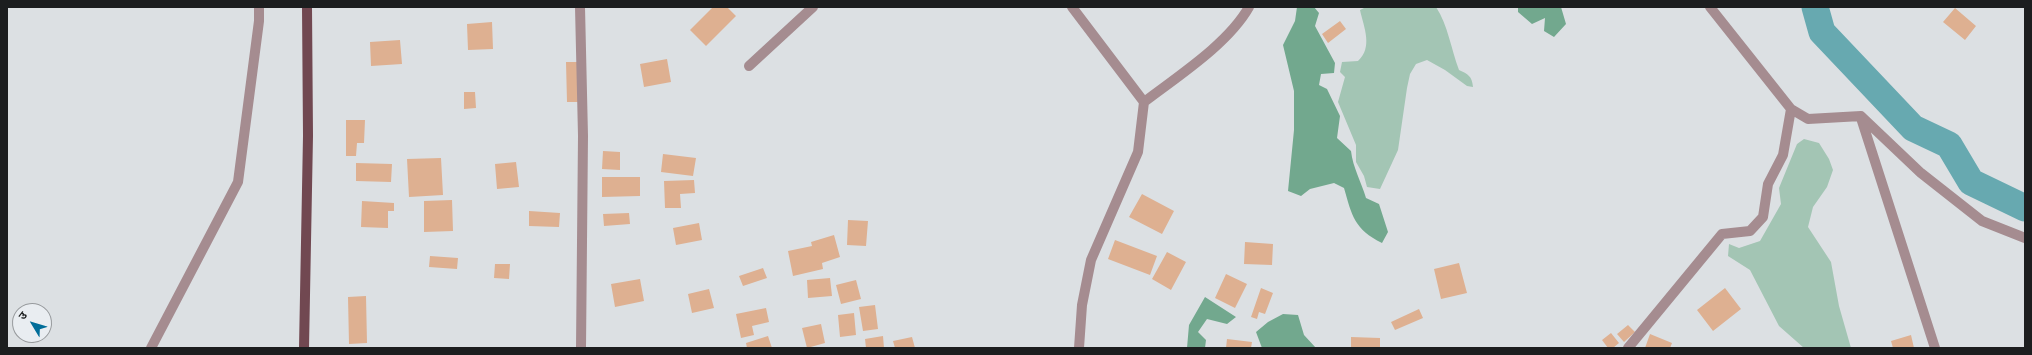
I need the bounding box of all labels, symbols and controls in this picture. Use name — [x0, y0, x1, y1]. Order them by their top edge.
north arrow — [12, 303, 52, 343]
text: उ — [16, 309, 30, 322]

